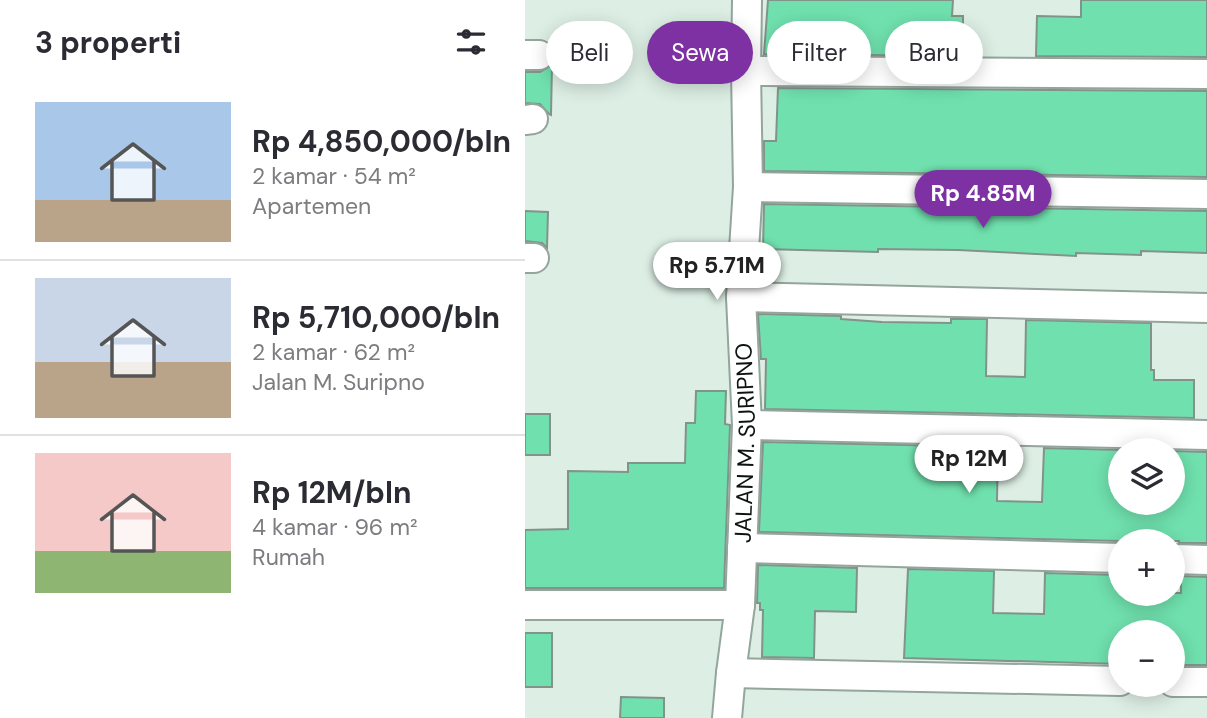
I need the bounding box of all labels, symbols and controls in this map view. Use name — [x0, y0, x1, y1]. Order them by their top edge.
chip: Beli — [546, 21, 633, 84]
chip: Sewa — [647, 21, 753, 84]
chip: Filter — [767, 21, 871, 84]
chip: Baru — [885, 21, 983, 84]
text: 3 properti — [35, 23, 181, 62]
icon: filters — [452, 23, 490, 61]
text: Rp 4,850,000/bln — [252, 122, 511, 161]
icon: home — [91, 130, 175, 214]
text: 2 kamar · 54 m² — [252, 161, 416, 191]
pin: Rp 4.85M — [911, 170, 1055, 230]
text: Rp 4.85M — [931, 178, 1035, 208]
text: Apartemen — [252, 191, 371, 221]
pin: Rp 5.71M — [645, 243, 789, 302]
text: Rp 5.71M — [669, 250, 765, 280]
text: Rp 5,710,000/bln — [252, 298, 500, 337]
icon: home — [91, 306, 175, 390]
text: 2 kamar · 62 m² — [252, 337, 415, 367]
street label: JALAN M. SURIPNO — [727, 342, 762, 543]
text: Jalan M. Suripno — [252, 367, 425, 397]
pin: Rp 12M — [912, 435, 1026, 495]
map controls — [1108, 438, 1185, 697]
button: layers — [1108, 438, 1185, 515]
text: Rp 12M — [930, 443, 1008, 473]
text: Rp 12M/bln — [252, 473, 411, 512]
icon: home — [91, 481, 175, 565]
text: 4 kamar · 96 m² — [252, 512, 418, 542]
button: + — [1108, 529, 1185, 606]
text: Rumah — [252, 542, 325, 572]
button: − — [1108, 620, 1185, 697]

